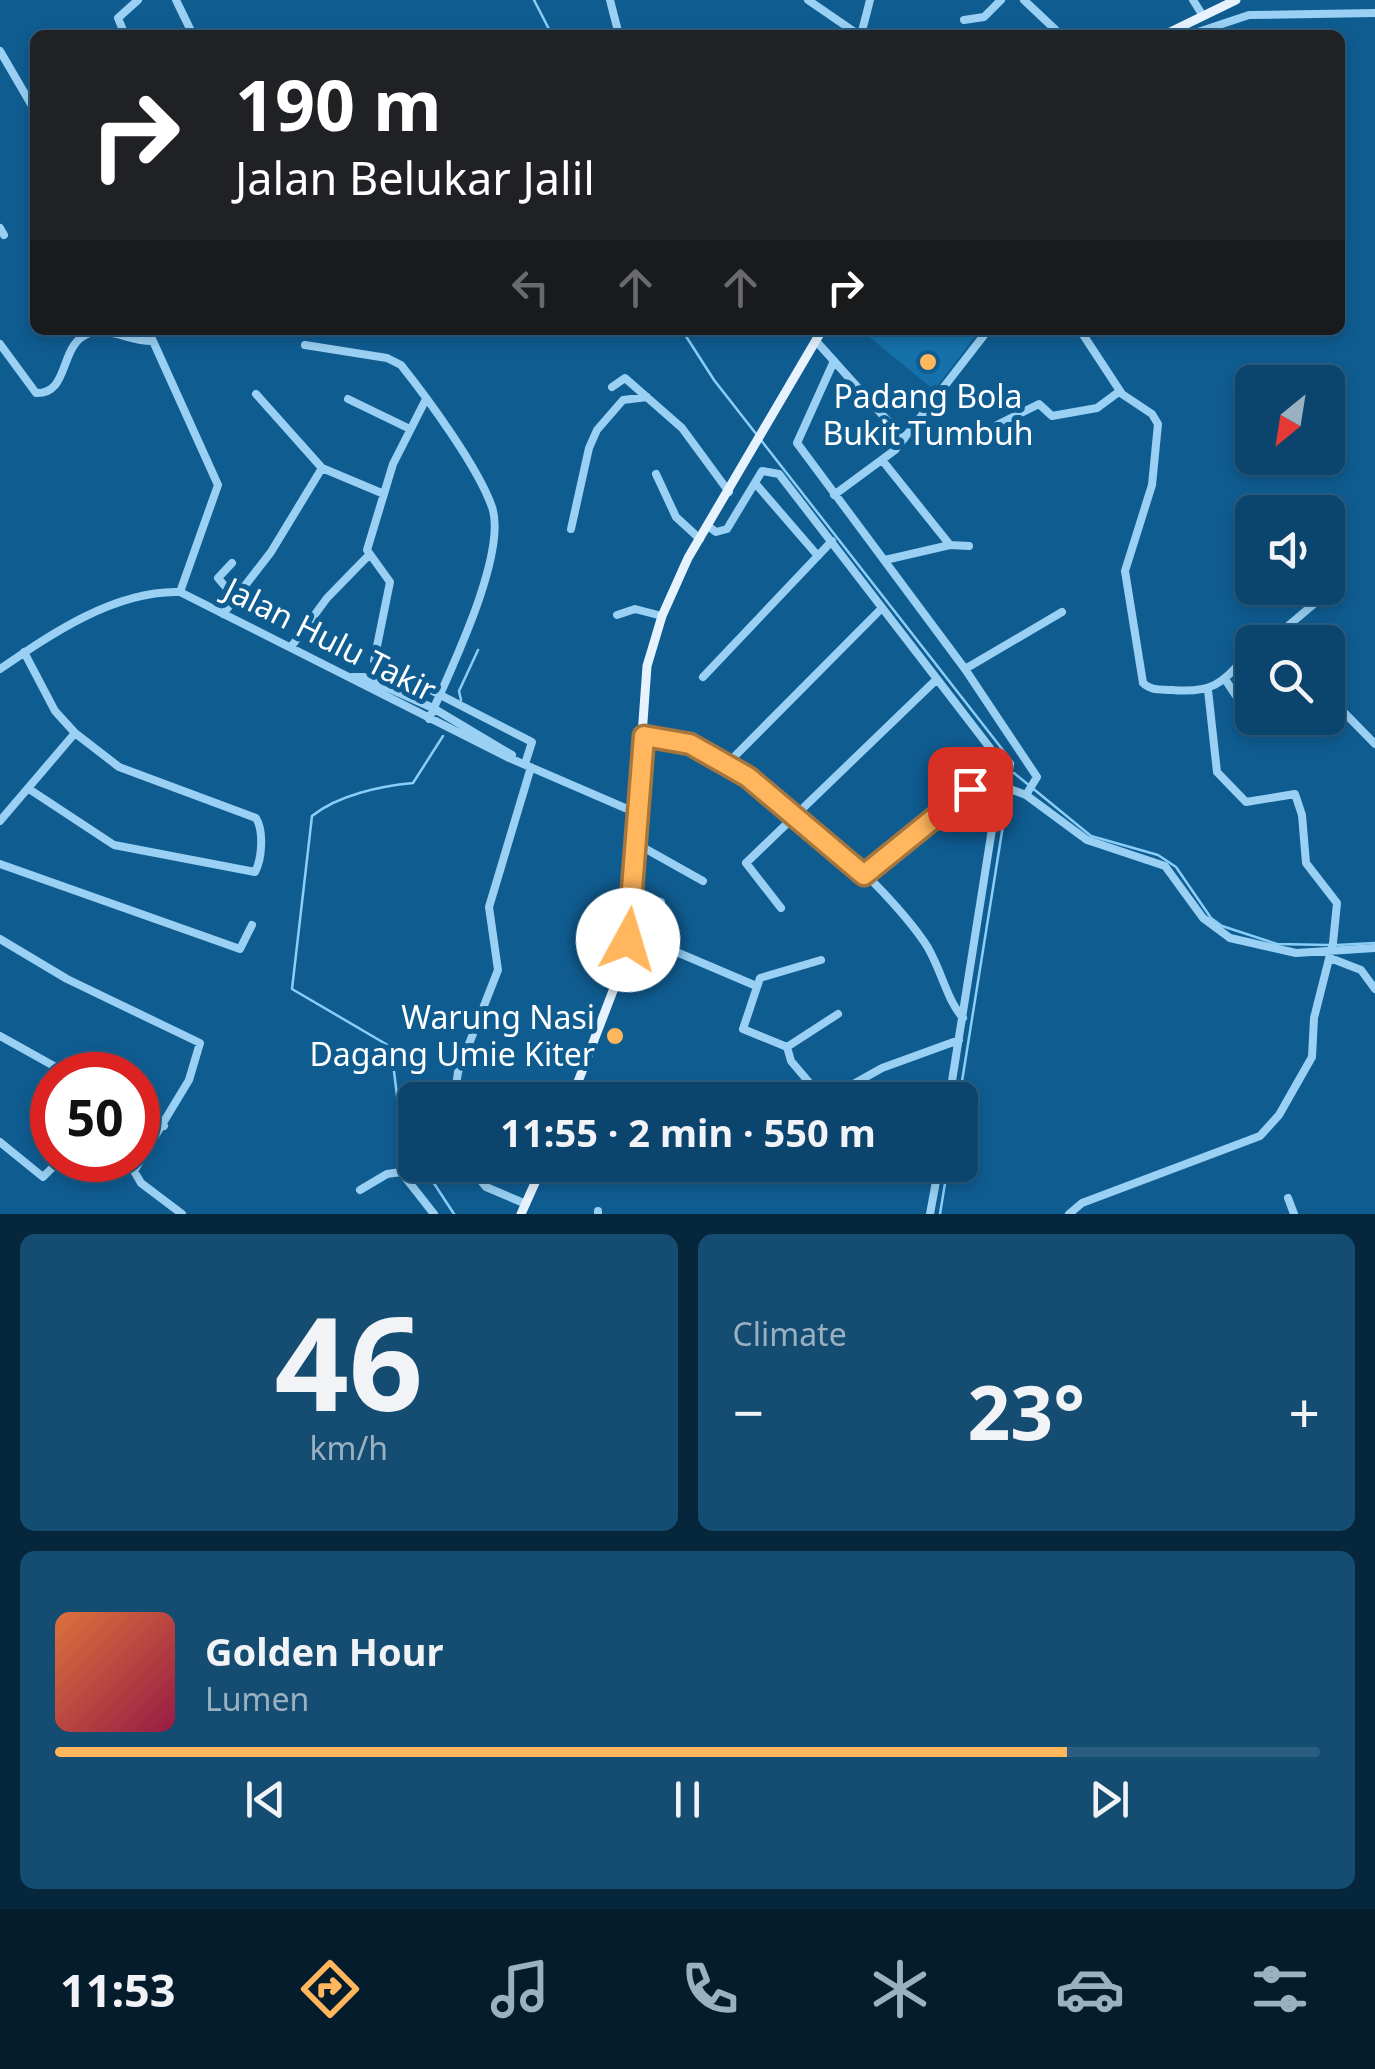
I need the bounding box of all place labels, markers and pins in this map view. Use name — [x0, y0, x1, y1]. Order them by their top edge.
marker: Padang Bola Bukit Tumbuh — [917, 351, 939, 373]
place label: Padang Bola Bukit Tumbuh — [823, 374, 1033, 454]
pin — [928, 747, 1013, 832]
place label: Warung Nasi Dagang Umie Kiter — [309, 995, 595, 1075]
marker: Warung Nasi Dagang Umie Kiter — [604, 1025, 626, 1047]

